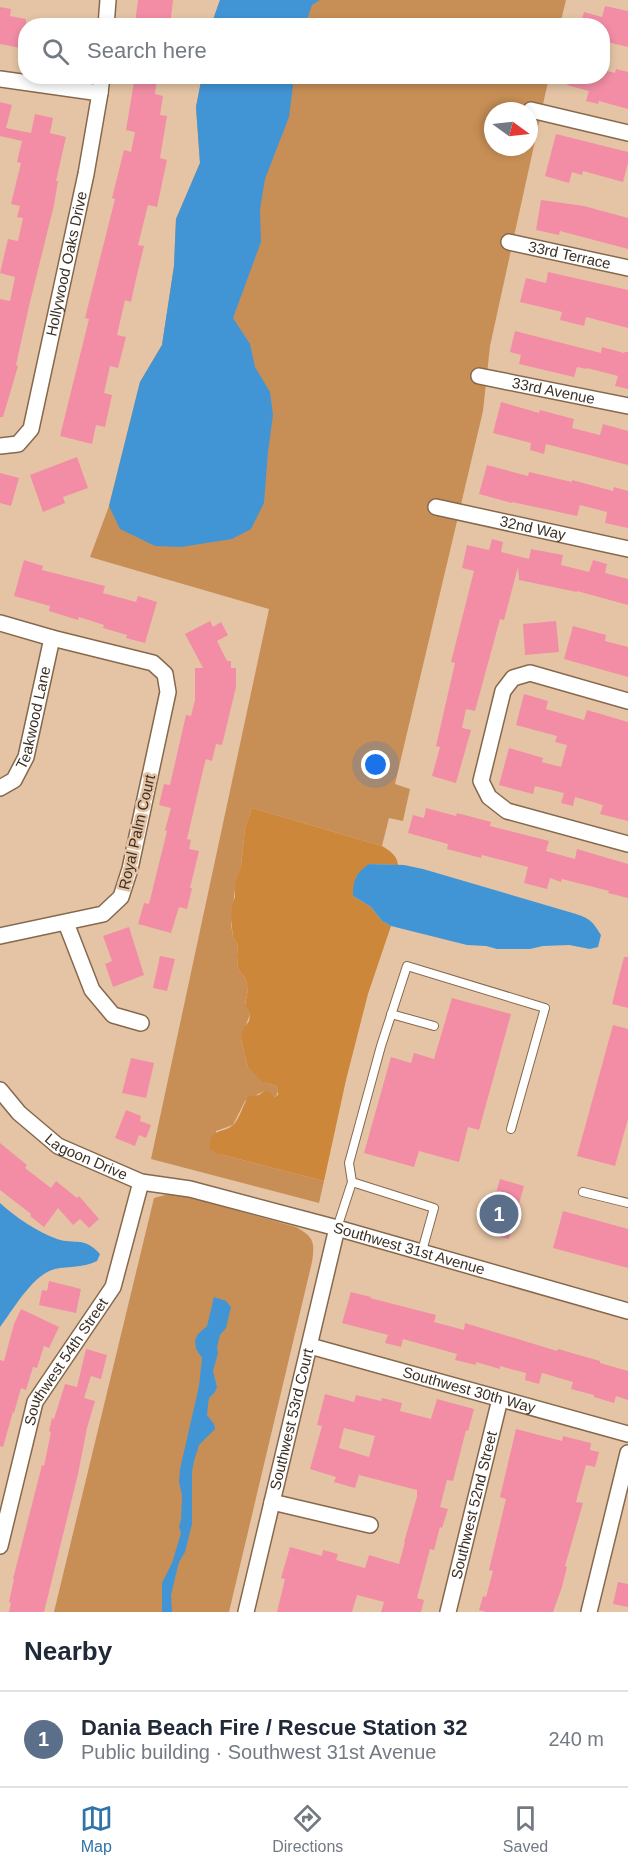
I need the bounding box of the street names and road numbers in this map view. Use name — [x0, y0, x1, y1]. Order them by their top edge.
street label: Hollywood Oaks Drive — [42, 190, 90, 338]
street label: 33rd Terrace — [527, 237, 613, 272]
street label: 33rd Avenue — [511, 374, 596, 407]
street label: 32nd Way — [498, 512, 568, 543]
street label: Teakwood Lane — [12, 665, 54, 772]
street label: Royal Palm Court — [115, 772, 158, 891]
street label: Lagoon Drive — [42, 1130, 130, 1183]
street label: Southwest 31st Avenue — [332, 1218, 487, 1278]
street label: Southwest 54th Street — [21, 1294, 111, 1427]
street label: Southwest 53rd Court — [266, 1346, 316, 1492]
street label: Southwest 30th Way — [401, 1363, 538, 1416]
street label: Southwest 52nd Street — [447, 1428, 500, 1581]

